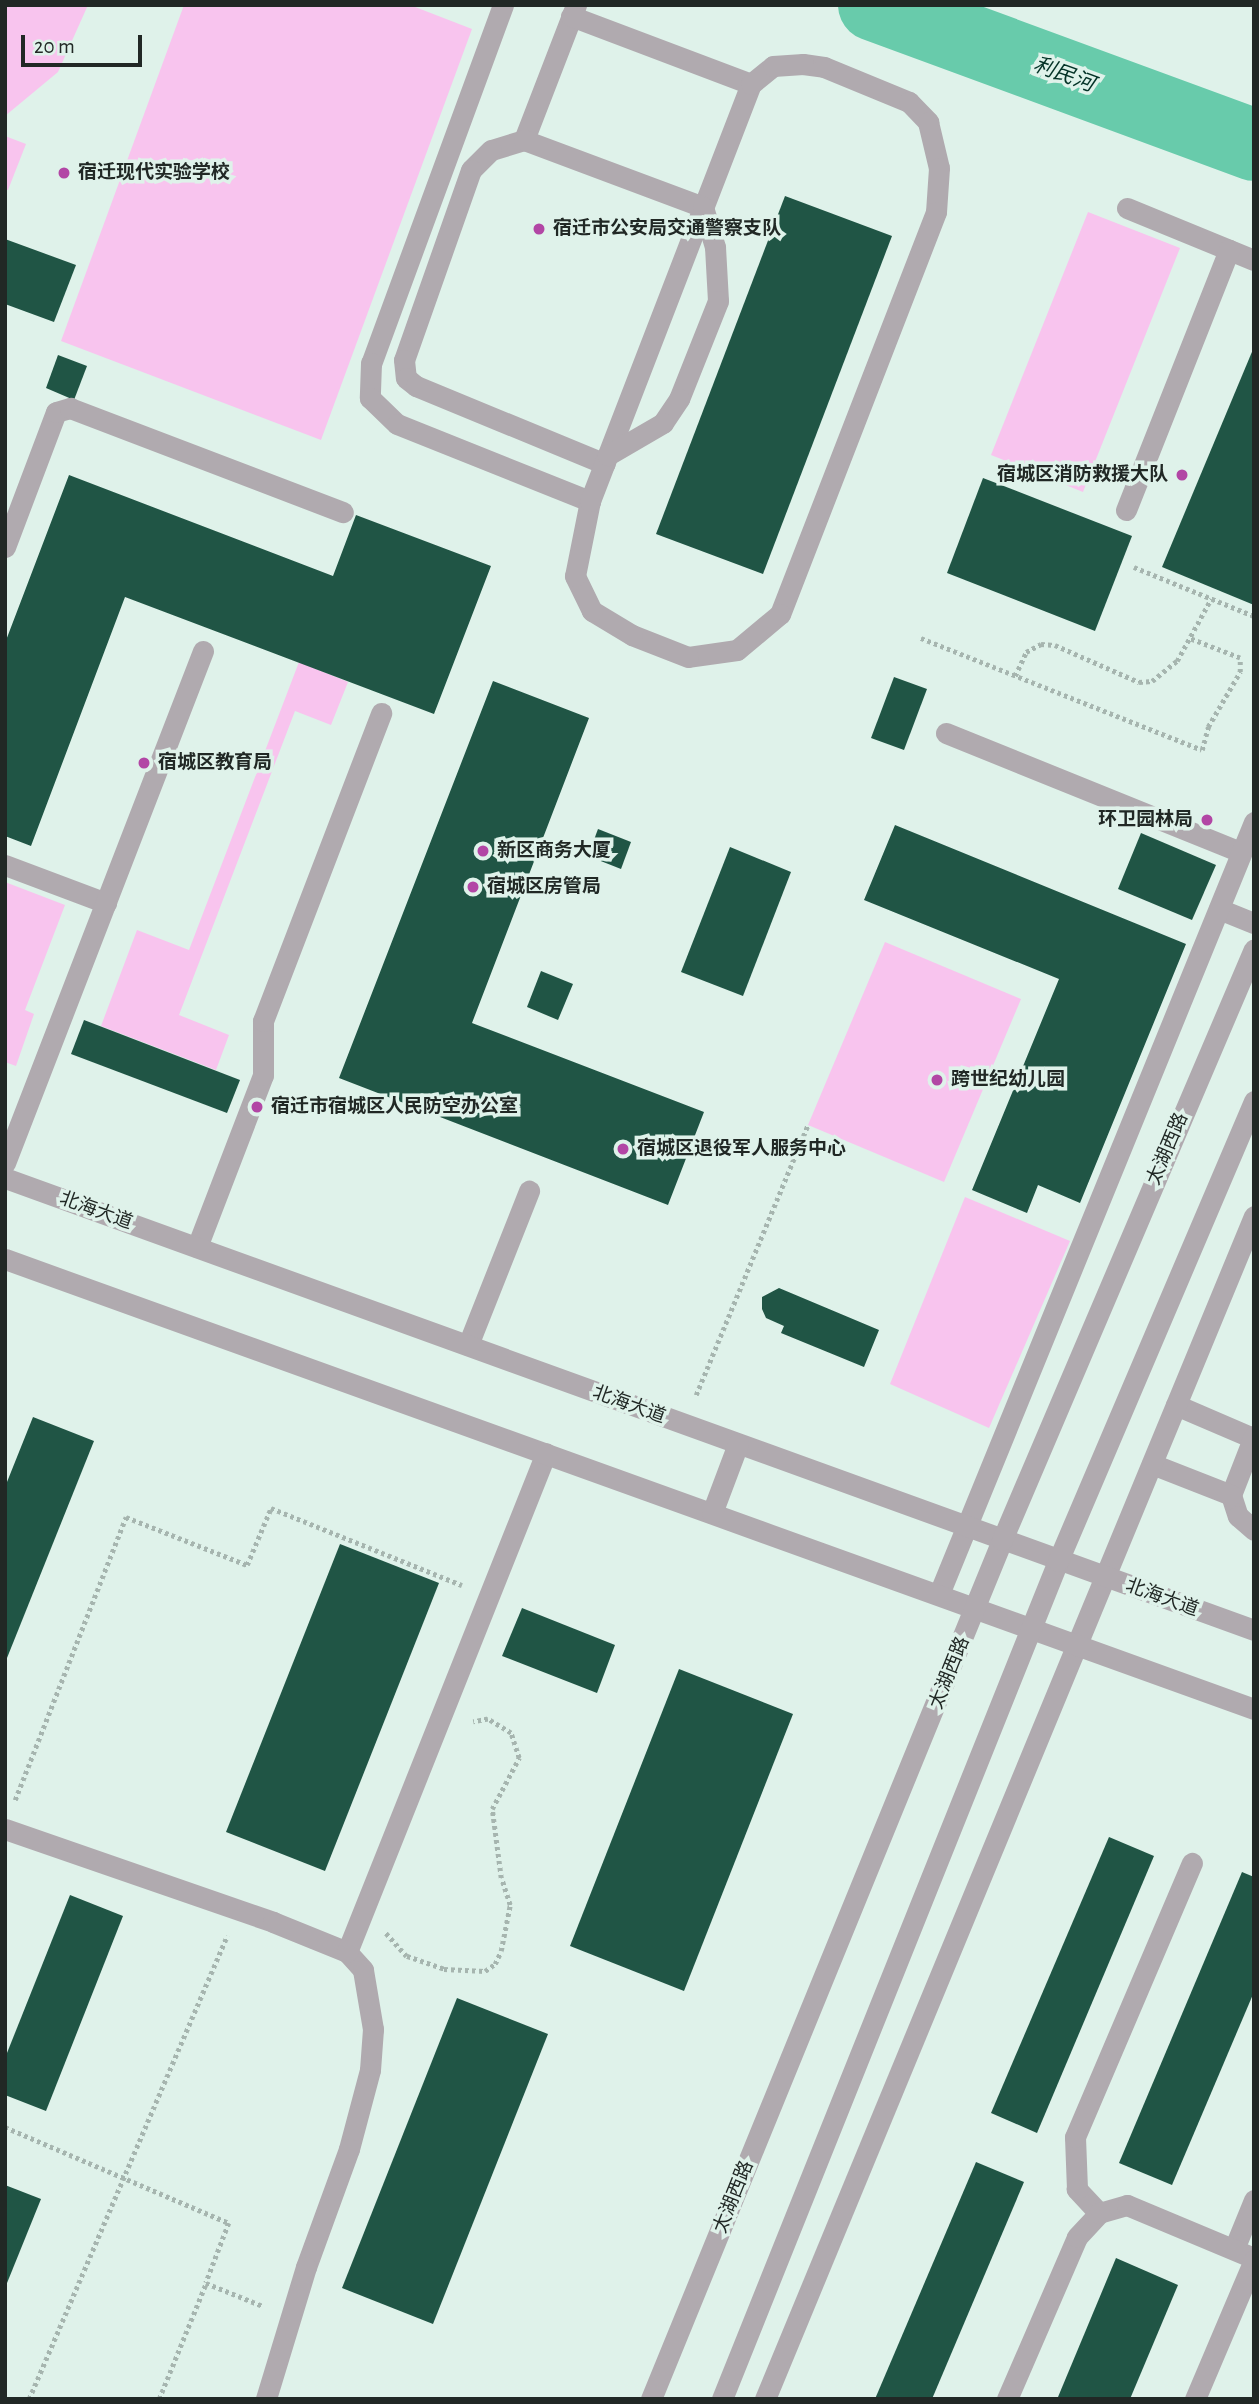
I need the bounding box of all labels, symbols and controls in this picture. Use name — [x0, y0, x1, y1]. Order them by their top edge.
scale bar — [24, 21, 145, 65]
text: 20 m — [34, 36, 75, 57]
water label: 利民河 — [1030, 52, 1098, 98]
place label: 宿迁现代实验学校 — [78, 162, 230, 184]
marker: 宿迁现代实验学校 — [56, 165, 72, 181]
place label: 宿迁市公安局交通警察支队 — [553, 218, 781, 240]
marker: 宿迁市公安局交通警察支队 — [531, 221, 547, 237]
place label: 宿城区消防救援大队 — [997, 464, 1168, 486]
marker: 宿城区消防救援大队 — [1174, 467, 1190, 483]
place label: 宿城区教育局 — [158, 752, 272, 774]
marker: 宿城区教育局 — [136, 755, 152, 771]
place label: 环卫园林局 — [1098, 809, 1193, 831]
marker: 环卫园林局 — [1199, 812, 1215, 828]
place label: 新区商务大厦 — [497, 840, 611, 862]
marker: 新区商务大厦 — [475, 843, 491, 859]
place label: 宿城区房管局 — [487, 876, 601, 898]
marker: 宿城区房管局 — [465, 879, 481, 895]
place label: 跨世纪幼儿园 — [951, 1069, 1065, 1091]
marker: 跨世纪幼儿园 — [929, 1072, 945, 1088]
place label: 宿迁市宿城区人民防空办公室 — [271, 1096, 518, 1118]
marker: 宿迁市宿城区人民防空办公室 — [249, 1099, 265, 1115]
street label: 太湖西路 — [1143, 1110, 1193, 1188]
place label: 宿城区退役军人服务中心 — [637, 1138, 846, 1160]
marker: 宿城区退役军人服务中心 — [615, 1141, 631, 1157]
street label: 北海大道 — [56, 1187, 136, 1235]
street label: 北海大道 — [589, 1381, 669, 1429]
street label: 北海大道 — [1122, 1574, 1202, 1622]
street label: 太湖西路 — [925, 1633, 975, 1713]
street label: 太湖西路 — [709, 2157, 759, 2237]

